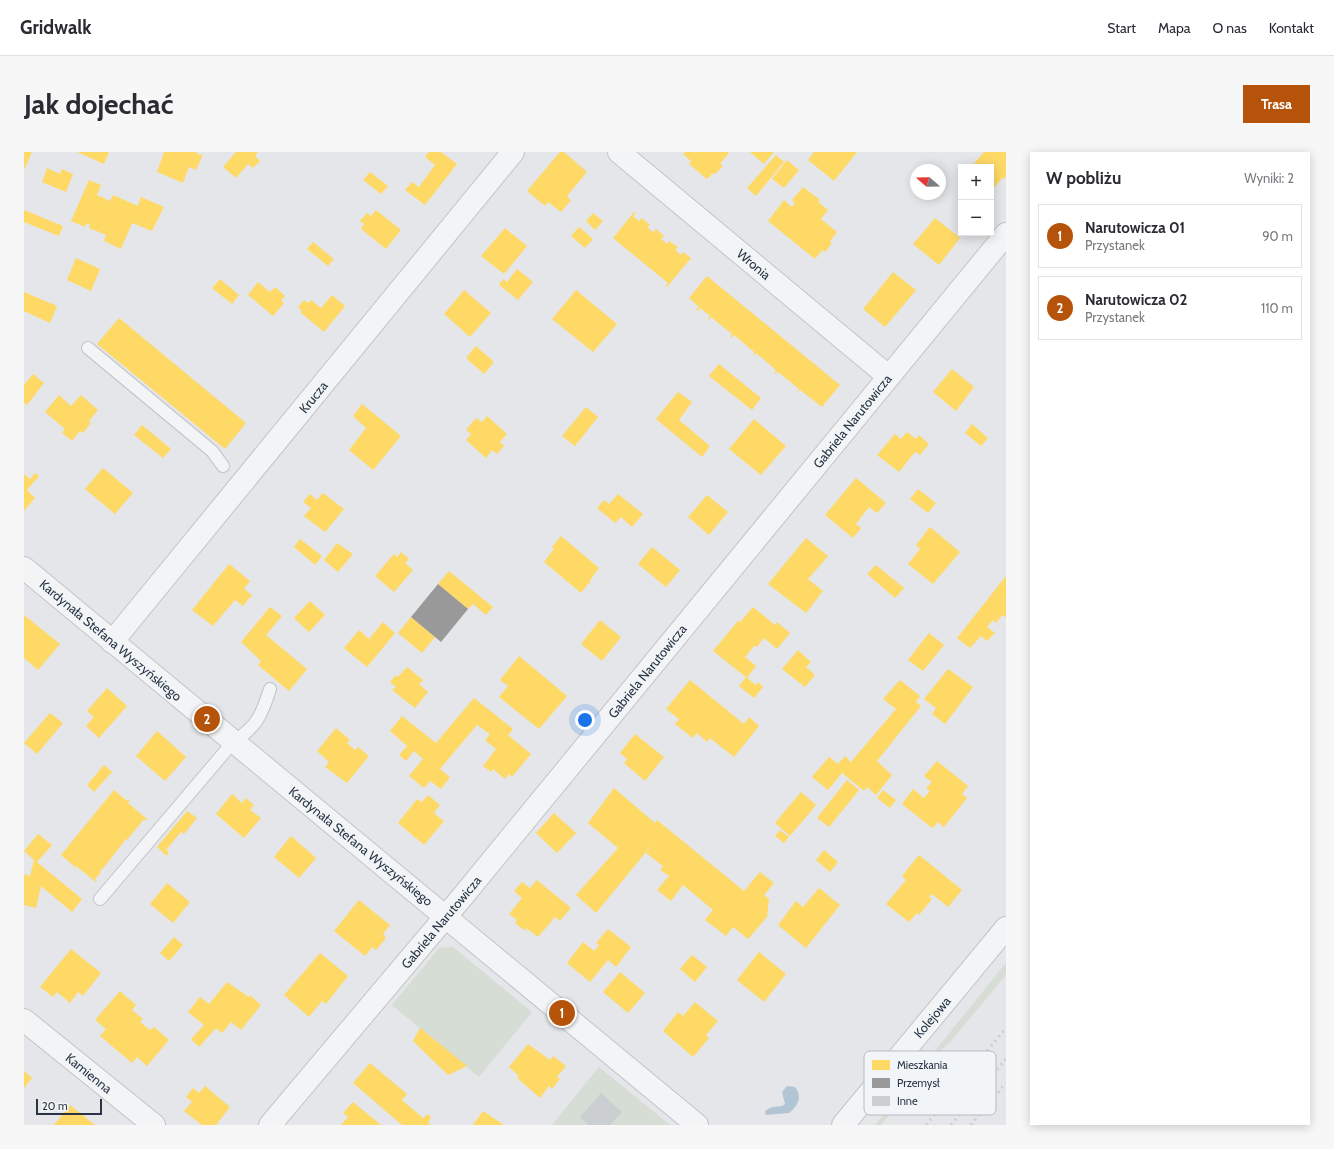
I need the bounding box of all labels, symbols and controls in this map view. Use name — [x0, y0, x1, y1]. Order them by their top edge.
text: Gridwalk — [20, 16, 92, 39]
text: Start — [1107, 19, 1136, 37]
text: Mapa — [1158, 19, 1190, 37]
text: O nas — [1212, 19, 1247, 37]
text: Kontakt — [1269, 19, 1314, 37]
button: Trasa — [1243, 85, 1310, 123]
text: Jak dojechać — [24, 87, 173, 121]
north arrow — [910, 164, 946, 200]
map controls — [958, 164, 994, 236]
button: + — [958, 164, 994, 200]
text: W pobliżu — [1046, 168, 1121, 188]
text: Wyniki: 2 — [1244, 170, 1294, 186]
button: − — [958, 200, 994, 236]
text: Narutowicza 01 — [1085, 219, 1185, 237]
text: 1 — [1058, 228, 1062, 244]
text: 90 m — [1262, 228, 1293, 244]
text: Przystanek — [1085, 237, 1145, 253]
street label: Wronia — [734, 245, 775, 283]
text: Narutowicza 02 — [1085, 291, 1188, 309]
text: 2 — [1057, 300, 1063, 316]
text: 110 m — [1261, 300, 1293, 316]
text: Przystanek — [1085, 309, 1145, 325]
street label: Gabriela Narutowicza — [809, 370, 895, 471]
street label: Krucza — [295, 377, 331, 416]
street label: Kardynała Stefana Wyszyńskiego — [37, 576, 185, 704]
street label: Gabriela Narutowicza — [604, 620, 690, 721]
pin: 2 — [194, 704, 220, 734]
your location — [575, 710, 595, 730]
street label: Kardynała Stefana Wyszyńskiego — [286, 783, 436, 909]
street label: Gabriela Narutowicza — [398, 872, 485, 972]
street label: Kolejowa — [910, 992, 955, 1042]
pin: 1 — [549, 998, 575, 1028]
street label: Kamienna — [63, 1049, 116, 1097]
legend — [864, 1051, 996, 1115]
text: Mieszkania — [897, 1058, 948, 1072]
text: Przemysł — [897, 1076, 940, 1090]
text: Inne — [897, 1094, 918, 1108]
scale bar — [36, 1097, 102, 1116]
text: 20 m — [42, 1099, 68, 1113]

